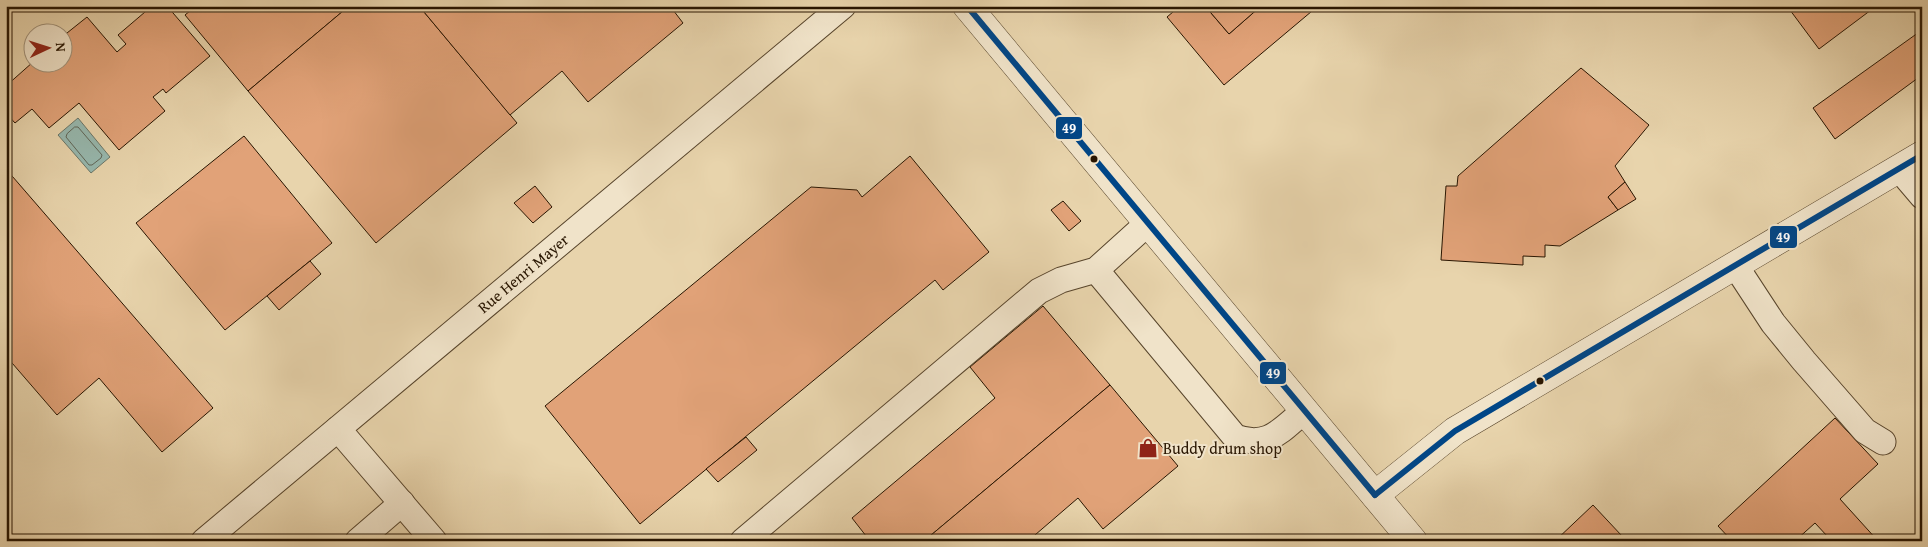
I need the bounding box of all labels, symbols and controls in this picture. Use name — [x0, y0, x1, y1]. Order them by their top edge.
north arrow — [22, 22, 72, 72]
text: N — [51, 42, 71, 53]
line badge: 49 — [1055, 116, 1083, 140]
text: 49 — [1062, 118, 1076, 138]
unlabelled marker — [1089, 154, 1099, 164]
line badge: 49 — [1769, 225, 1798, 249]
street label: Rue Henri Mayer — [472, 227, 574, 319]
text: 49 — [1776, 227, 1790, 247]
line badge: 49 — [1259, 361, 1287, 385]
text: 49 — [1266, 363, 1280, 383]
unlabelled marker — [1535, 376, 1545, 386]
place label: Buddy drum shop — [1163, 436, 1282, 460]
shop icon: Buddy drum shop — [1137, 437, 1159, 459]

